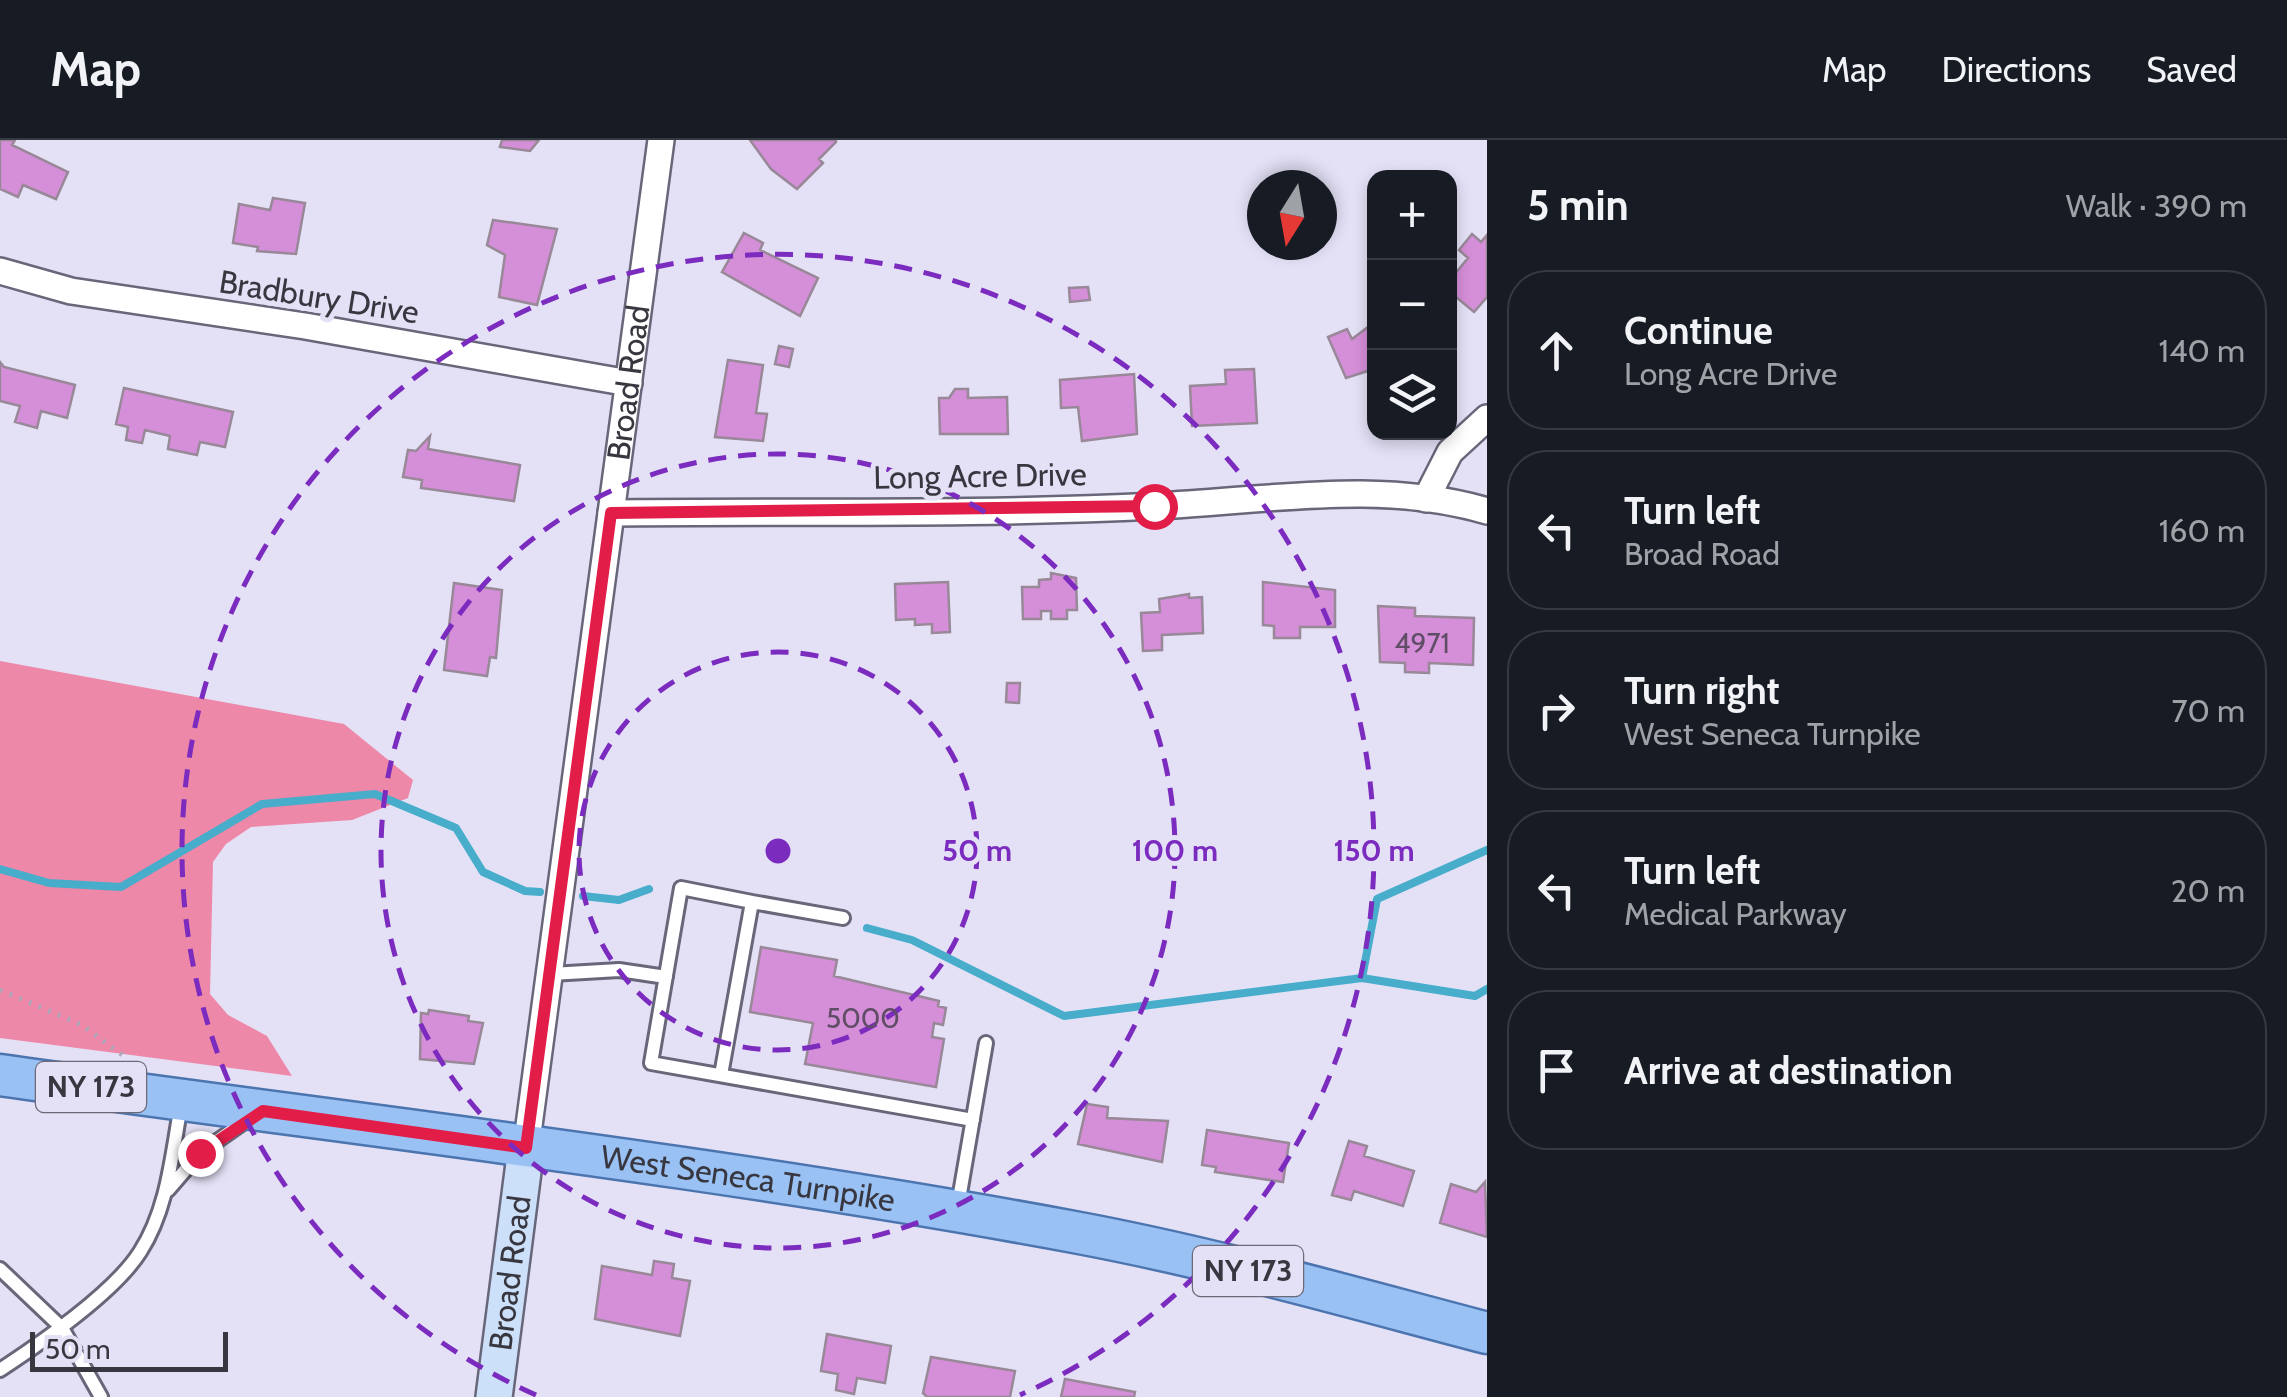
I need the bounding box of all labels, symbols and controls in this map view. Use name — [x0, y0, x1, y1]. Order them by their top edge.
text: Map — [50, 40, 141, 98]
text: Map — [1822, 48, 1887, 91]
text: Directions — [1942, 48, 2091, 91]
text: Saved — [2146, 48, 2237, 91]
north arrow — [1247, 170, 1337, 260]
map controls — [1367, 170, 1457, 440]
button: + — [1367, 170, 1457, 260]
text: 5 min — [1527, 179, 1629, 231]
text: Walk · 390 m — [2066, 186, 2247, 225]
button: − — [1367, 260, 1457, 350]
street label: Bradbury Drive — [216, 261, 422, 332]
street label: Broad Road — [598, 303, 658, 463]
text: Continue — [1624, 307, 1773, 354]
icon: ahead — [1529, 323, 1584, 378]
text: 140 m — [2158, 331, 2245, 370]
button: layers — [1367, 350, 1457, 440]
text: Long Acre Drive — [1624, 354, 1837, 393]
street label: Long Acre Drive — [873, 454, 1087, 497]
route start — [1132, 484, 1178, 530]
text: Turn left — [1624, 487, 1760, 534]
icon: left — [1529, 503, 1584, 558]
text: 160 m — [2159, 511, 2245, 550]
text: Broad Road — [1624, 534, 1780, 573]
house number: 4971 — [1394, 626, 1450, 660]
text: Turn right — [1624, 667, 1780, 714]
icon: right — [1529, 683, 1584, 738]
text: 70 m — [2172, 691, 2245, 730]
text: West Seneca Turnpike — [1624, 714, 1921, 753]
text: 50 m — [942, 832, 1012, 869]
text: 100 m — [1132, 832, 1218, 869]
text: 150 m — [1333, 832, 1415, 869]
centre of rings — [760, 833, 796, 869]
text: Turn left — [1624, 847, 1760, 894]
icon: left — [1529, 863, 1584, 918]
text: 20 m — [2171, 871, 2245, 910]
text: Medical Parkway — [1624, 894, 1847, 933]
house number: 5000 — [826, 1001, 900, 1035]
icon: arrive — [1529, 1043, 1584, 1098]
text: Arrive at destination — [1624, 1047, 1953, 1094]
road number: NY 173 — [36, 1062, 146, 1112]
route end — [178, 1131, 224, 1177]
street label: West Seneca Turnpike — [598, 1136, 898, 1219]
street label: Broad Road — [480, 1193, 539, 1353]
road number: NY 173 — [1193, 1246, 1303, 1296]
scale bar — [30, 1327, 228, 1372]
text: 50 m — [45, 1332, 111, 1366]

